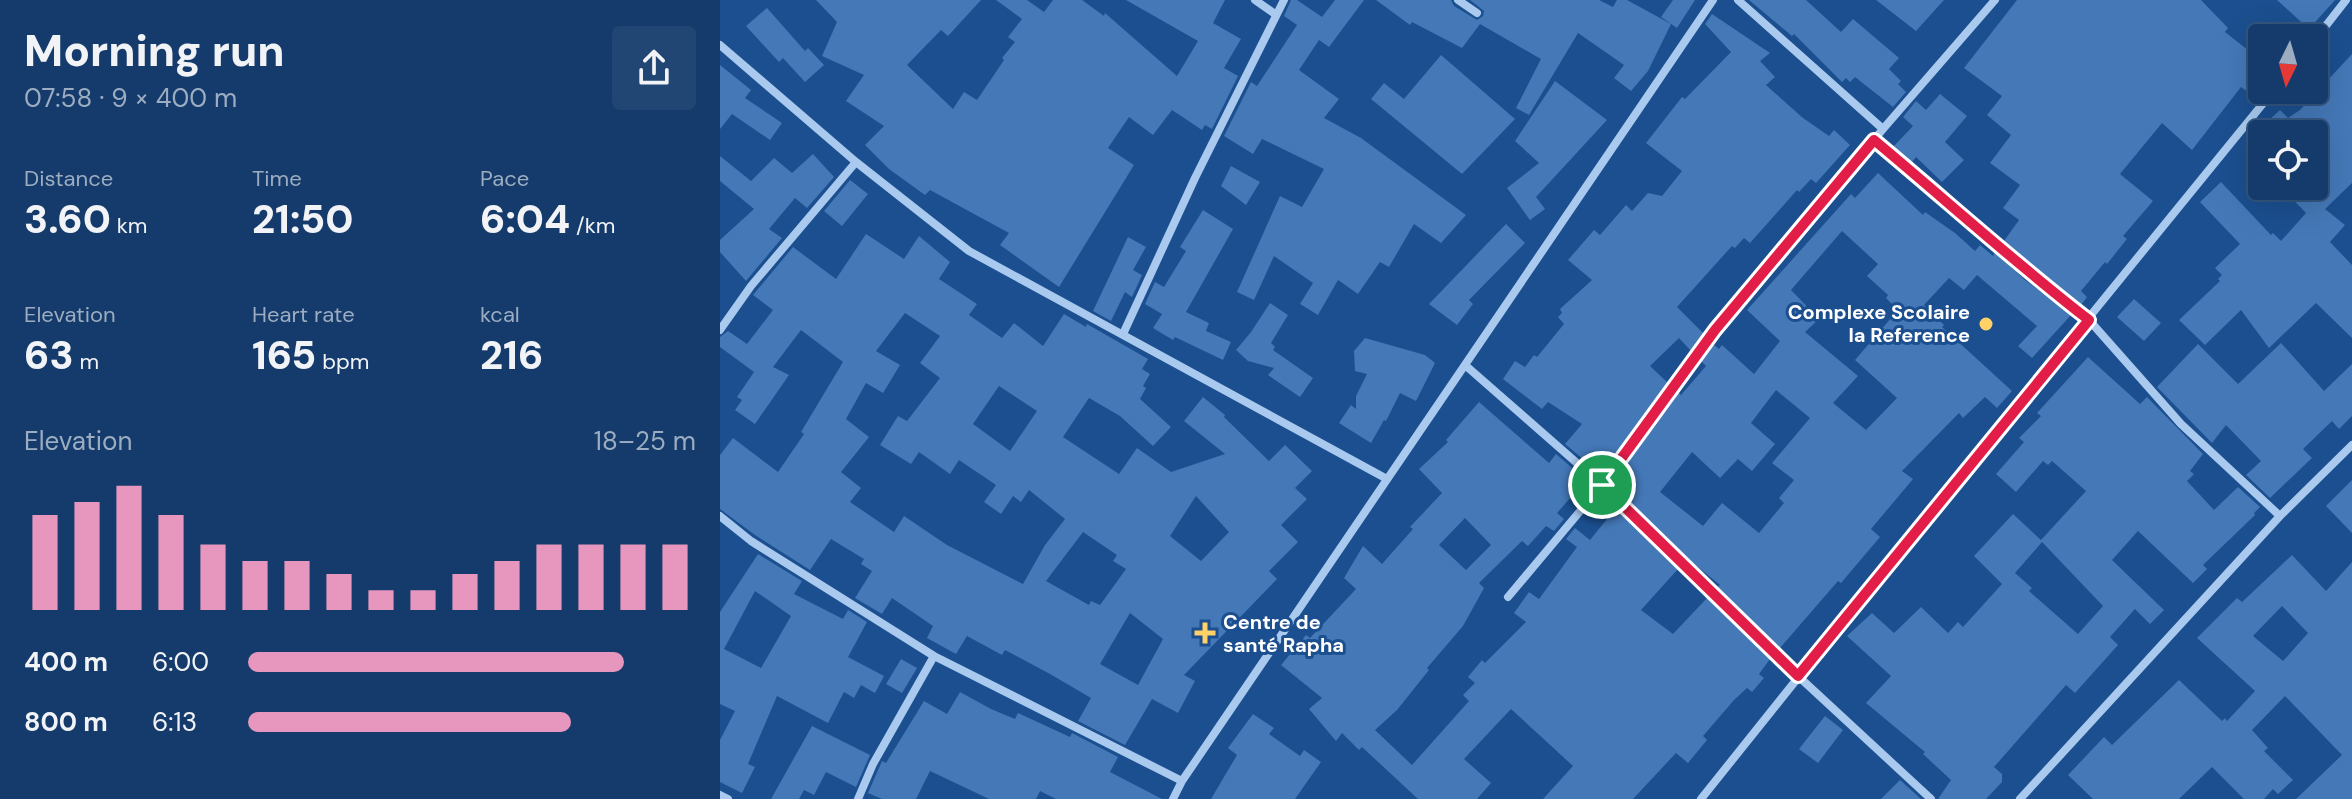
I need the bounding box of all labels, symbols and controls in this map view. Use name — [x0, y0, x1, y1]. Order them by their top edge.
text: Morning run — [24, 22, 285, 80]
north arrow — [2248, 24, 2328, 104]
map controls — [2248, 24, 2328, 200]
button: share — [612, 26, 696, 110]
text: 07:58 · 9 × 400 m — [24, 81, 237, 115]
button: locate — [2248, 120, 2328, 200]
text: Distance — [24, 164, 113, 193]
text: Time — [252, 164, 302, 193]
text: Pace — [480, 164, 529, 193]
text: 3.60 — [24, 193, 111, 245]
text: 21:50 — [252, 193, 353, 245]
text: 6:04 — [480, 193, 570, 245]
text: km — [111, 211, 147, 240]
text: /km — [570, 211, 615, 240]
place label: Complexe Scolaire la Reference — [1788, 299, 1970, 348]
text: Elevation — [24, 300, 116, 329]
text: Heart rate — [252, 300, 355, 329]
text: kcal — [480, 300, 520, 329]
marker: Complexe Scolaire la Reference — [1977, 315, 1995, 333]
text: 63 — [24, 329, 74, 381]
text: 165 — [252, 329, 316, 381]
text: 216 — [480, 329, 543, 381]
text: m — [74, 347, 99, 376]
text: bpm — [316, 347, 369, 376]
text: Elevation — [24, 424, 132, 458]
text: 18–25 m — [594, 424, 696, 458]
pin — [1568, 451, 1636, 519]
icon: arrive — [1580, 463, 1624, 507]
place label: Centre de santé Rapha — [1223, 609, 1344, 658]
marker: Centre de santé Rapha — [1194, 622, 1216, 644]
text: 400 m — [24, 645, 108, 679]
text: 6:00 — [152, 645, 209, 679]
text: 800 m — [24, 705, 108, 739]
text: 6:13 — [152, 705, 197, 739]

